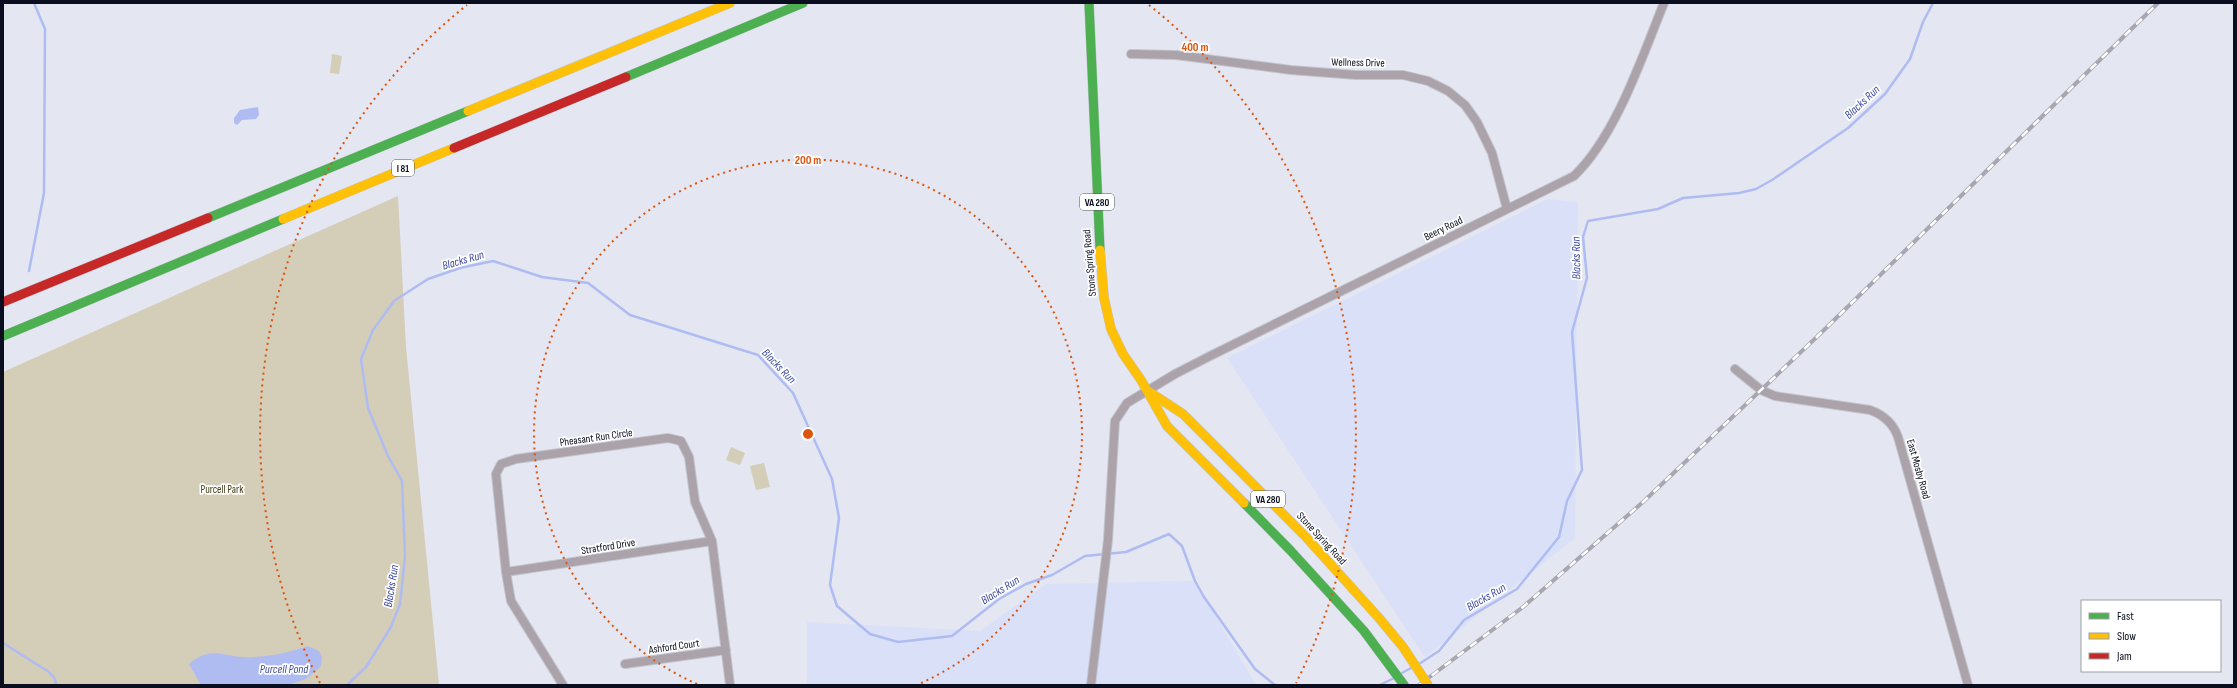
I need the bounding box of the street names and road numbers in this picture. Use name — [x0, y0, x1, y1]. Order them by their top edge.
street label: Wellness Drive — [1331, 56, 1385, 69]
road number: I 81 — [392, 160, 414, 176]
road number: VA 280 — [1080, 194, 1114, 210]
street label: Beery Road — [1422, 213, 1465, 243]
street label: Stone Spring Road — [1080, 229, 1099, 297]
street label: Pheasant Run Circle — [559, 426, 633, 449]
street label: East Mosby Road — [1904, 438, 1933, 501]
road number: VA 280 — [1251, 491, 1285, 507]
street label: Stone Spring Road — [1294, 509, 1350, 568]
street label: Stratford Drive — [580, 536, 636, 557]
street label: Ashford Court — [647, 636, 701, 657]

